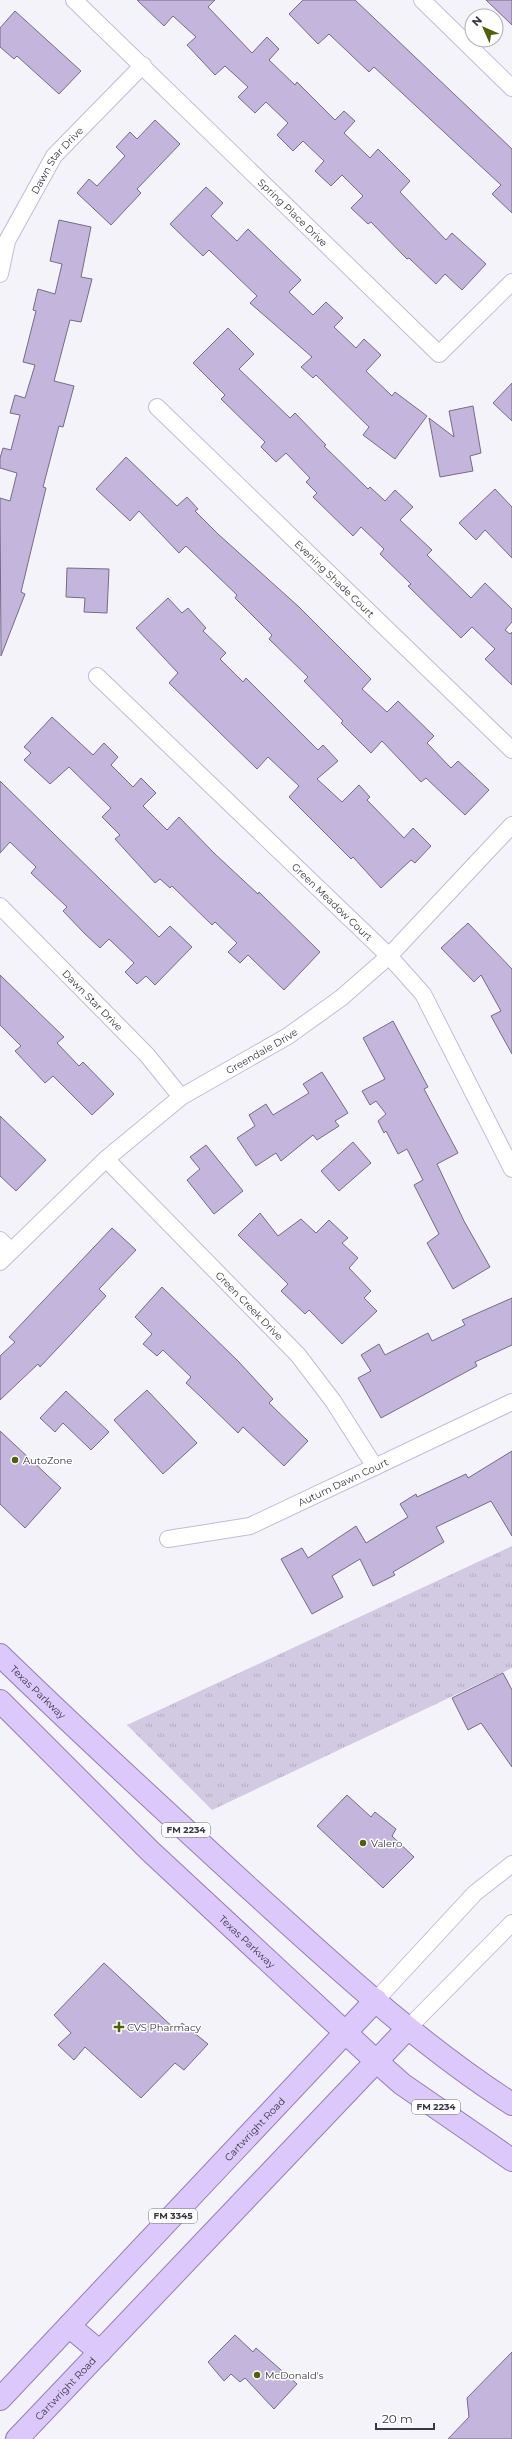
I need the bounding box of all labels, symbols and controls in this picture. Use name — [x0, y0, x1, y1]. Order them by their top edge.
north arrow — [464, 8, 504, 48]
text: N — [469, 13, 485, 29]
street label: Dawn Star Drive — [28, 124, 86, 196]
street label: Spring Place Drive — [255, 176, 330, 249]
street label: Evening Shade Court — [292, 537, 377, 621]
street label: Green Meadow Court — [289, 860, 375, 944]
street label: Dawn Star Drive — [59, 967, 125, 1034]
street label: Greendale Drive — [224, 1025, 300, 1077]
street label: Green Creek Drive — [213, 1269, 286, 1343]
place label: AutoZone — [23, 1454, 72, 1467]
marker: AutoZone — [10, 1455, 20, 1465]
street label: Autum Dawn Court — [296, 1456, 390, 1509]
street label: Texas Parkway — [7, 1663, 69, 1722]
road number: FM 2234 — [162, 1823, 210, 1837]
place label: Valero — [371, 1837, 402, 1850]
marker: Valero — [358, 1838, 368, 1848]
street label: Texas Parkway — [216, 1913, 278, 1972]
place label: CVS Pharmacy — [127, 2021, 201, 2034]
marker: CVS Pharmacy — [114, 2022, 124, 2032]
street label: Cartwright Road — [222, 2095, 288, 2164]
road number: FM 2234 — [412, 2100, 460, 2114]
road number: FM 3345 — [149, 2209, 197, 2223]
street label: Cartwright Road — [32, 2354, 99, 2423]
place label: McDonald's — [265, 2369, 324, 2382]
marker: McDonald's — [252, 2370, 262, 2380]
scale bar — [376, 2405, 434, 2431]
text: 20 m — [382, 2411, 413, 2426]

